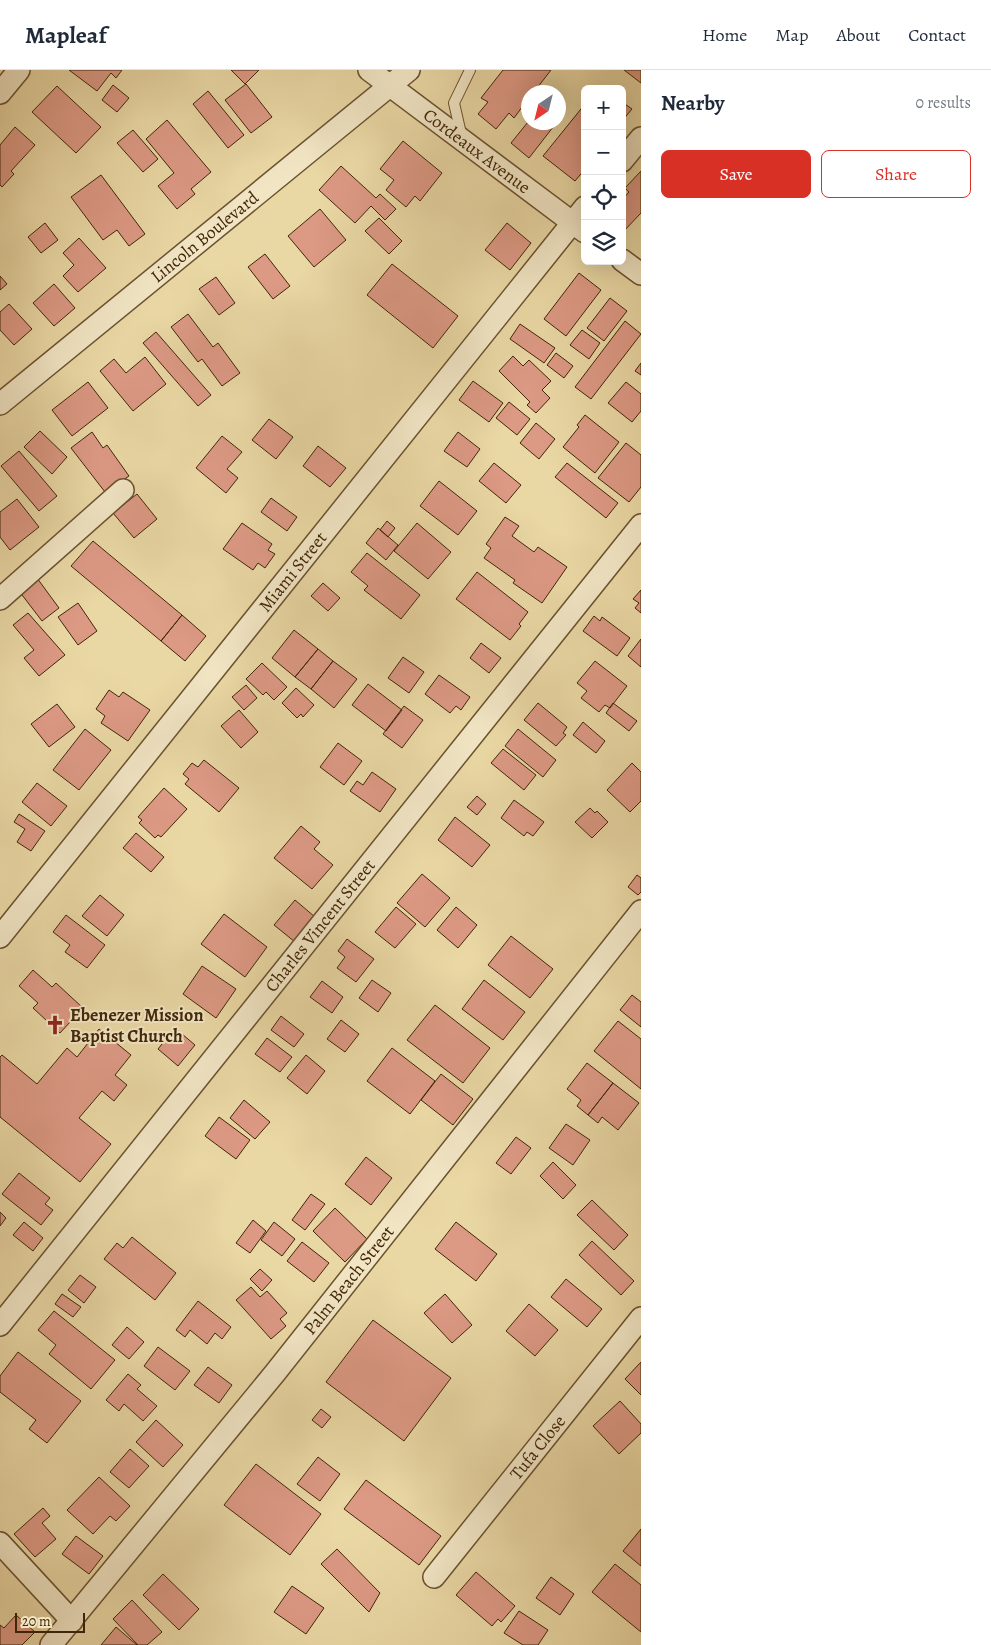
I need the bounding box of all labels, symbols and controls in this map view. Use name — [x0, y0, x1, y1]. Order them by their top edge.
text: Mapleaf — [25, 19, 107, 51]
text: Home — [702, 23, 747, 47]
text: Map — [775, 23, 808, 47]
text: About — [836, 23, 880, 47]
text: Contact — [908, 23, 966, 47]
north arrow — [521, 85, 566, 130]
map controls — [581, 85, 626, 265]
button: + — [581, 85, 626, 130]
text: Nearby — [661, 89, 724, 117]
text: 0 results — [915, 92, 971, 114]
street label: Cordeaux Avenue — [418, 103, 536, 199]
button: − — [581, 130, 626, 175]
button: Save — [661, 150, 811, 198]
button: Share — [821, 150, 971, 198]
button: locate — [581, 175, 626, 220]
street label: Lincoln Boulevard — [146, 186, 264, 288]
button: layers — [581, 220, 626, 265]
street label: Miami Street — [253, 527, 332, 617]
street label: Charles Vincent Street — [260, 854, 381, 997]
place label: Ebenezer Mission Baptist Church — [70, 1003, 204, 1048]
church icon: Ebenezer Mission Baptist Church — [44, 1014, 66, 1036]
street label: Palm Beach Street — [298, 1220, 399, 1340]
street label: Tufa Close — [504, 1410, 571, 1485]
scale bar — [15, 1610, 85, 1633]
text: 20 m — [22, 1612, 51, 1631]

